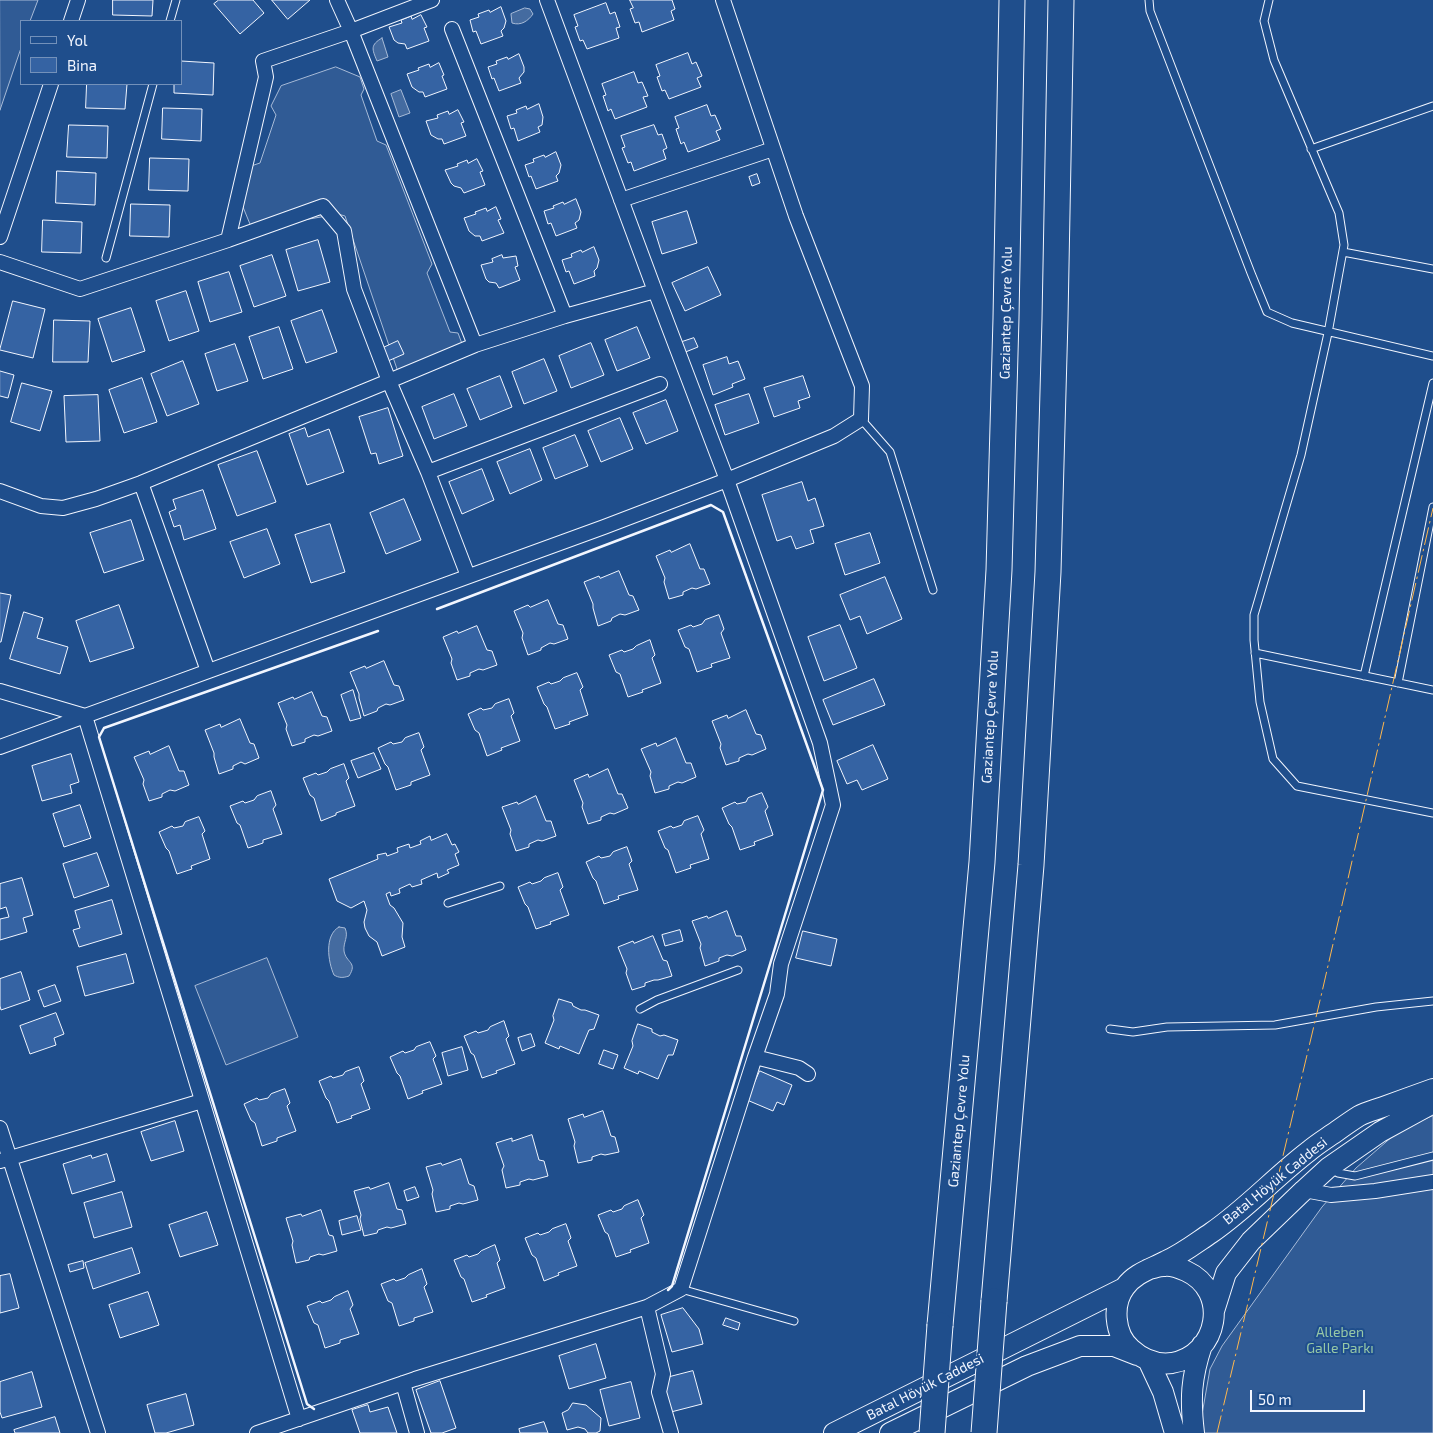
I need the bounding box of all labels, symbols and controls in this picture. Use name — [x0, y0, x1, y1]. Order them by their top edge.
legend — [20, 20, 182, 85]
text: Yol — [67, 31, 88, 49]
text: Bina — [67, 56, 97, 74]
street label: Gaziantep Çevre Yolu — [996, 246, 1016, 380]
street label: Gaziantep Çevre Yolu — [978, 650, 1002, 784]
street label: Gaziantep Çevre Yolu — [945, 1054, 973, 1188]
street label: Batal Höyük Caddesi — [1219, 1134, 1331, 1228]
park label: Alleben Galle Parkı — [1306, 1324, 1374, 1356]
street label: Batal Höyük Caddesi — [864, 1350, 986, 1424]
scale bar — [1253, 1380, 1368, 1412]
text: 50 m — [1258, 1390, 1292, 1408]

